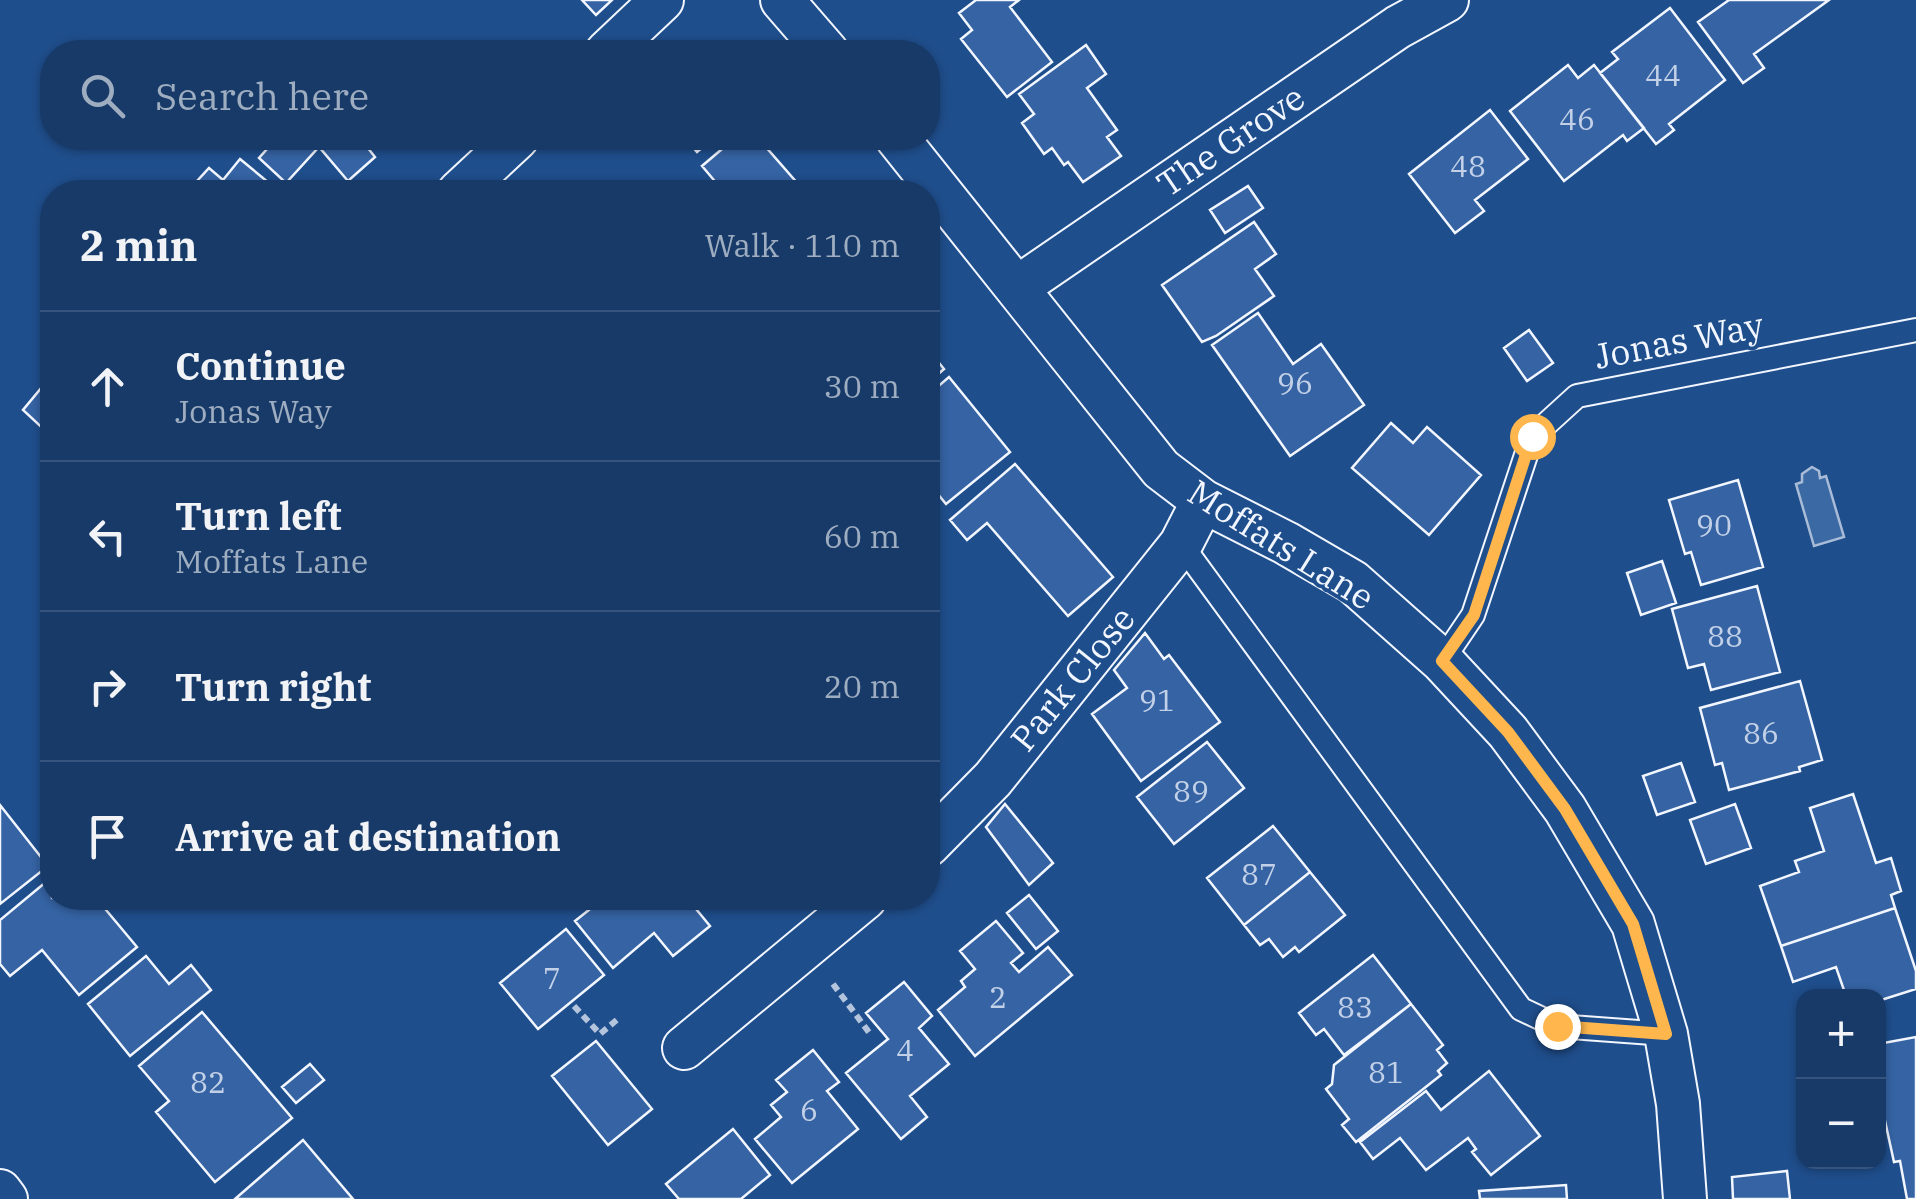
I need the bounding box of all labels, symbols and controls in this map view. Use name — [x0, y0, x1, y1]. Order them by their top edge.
search box — [40, 40, 940, 150]
house number: 44 — [1645, 55, 1681, 94]
icon: search — [75, 68, 130, 123]
text: Search here — [155, 71, 369, 120]
street label: The Grove — [1148, 74, 1313, 206]
house number: 46 — [1559, 99, 1595, 138]
house number: 48 — [1450, 146, 1486, 185]
text: 2 min — [80, 218, 198, 273]
text: Walk · 110 m — [704, 224, 900, 266]
street label: Jonas Way — [1590, 301, 1768, 379]
text: Continue — [175, 341, 346, 390]
icon: ahead — [80, 359, 135, 414]
house number: 96 — [1277, 363, 1313, 402]
text: 30 m — [824, 365, 900, 407]
text: Jonas Way — [175, 390, 332, 432]
route start — [1510, 414, 1556, 460]
street label: Moffats Lane — [1180, 469, 1383, 620]
text: Turn left — [175, 491, 342, 540]
house number: 90 — [1696, 505, 1732, 544]
icon: left — [80, 509, 135, 564]
text: 60 m — [824, 515, 900, 557]
text: Moffats Lane — [175, 540, 368, 582]
street label: Park Close — [1000, 597, 1145, 760]
house number: 88 — [1707, 616, 1743, 655]
icon: right — [80, 659, 135, 714]
text: Turn right — [175, 662, 371, 711]
text: 20 m — [824, 665, 900, 707]
house number: 91 — [1139, 680, 1175, 719]
house number: 86 — [1743, 713, 1779, 752]
house number: 89 — [1173, 771, 1209, 810]
icon: arrive — [80, 809, 135, 864]
text: Arrive at destination — [175, 812, 561, 861]
house number: 87 — [1241, 854, 1277, 893]
house number: 7 — [543, 958, 561, 997]
house number: 2 — [989, 977, 1007, 1016]
house number: 83 — [1337, 987, 1373, 1026]
map controls — [1796, 989, 1886, 1169]
button: + — [1796, 989, 1886, 1079]
route end — [1535, 1004, 1581, 1050]
house number: 4 — [896, 1030, 914, 1069]
house number: 81 — [1368, 1052, 1404, 1091]
house number: 82 — [190, 1062, 226, 1101]
button: − — [1796, 1079, 1886, 1169]
house number: 6 — [800, 1090, 818, 1129]

